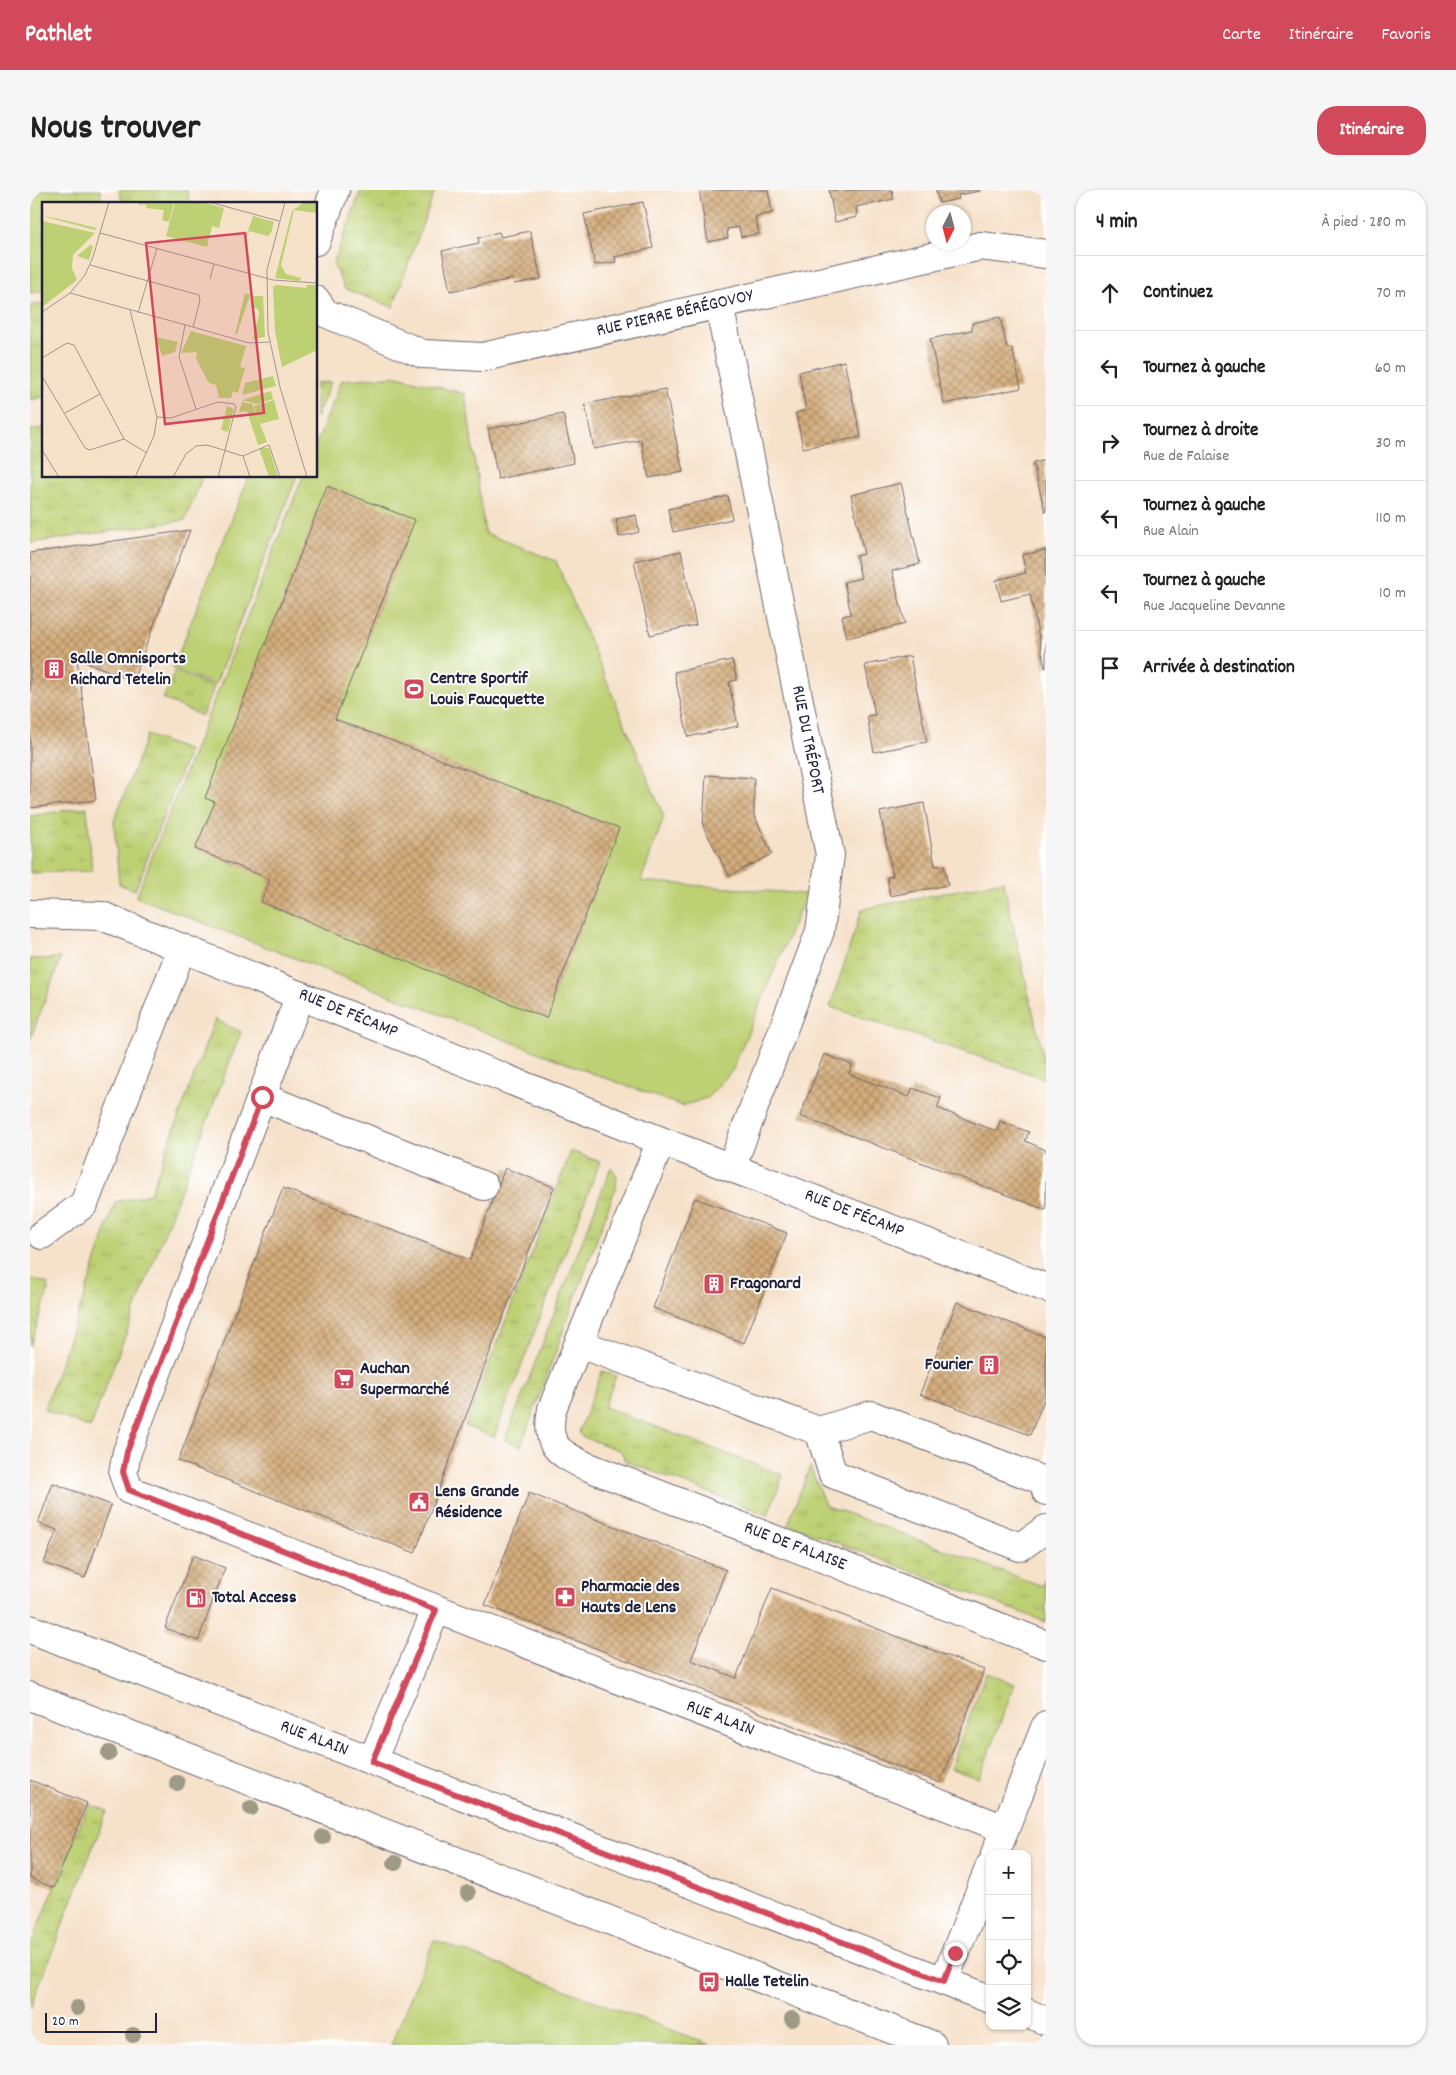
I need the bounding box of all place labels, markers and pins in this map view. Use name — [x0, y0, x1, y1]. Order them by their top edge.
place label: Salle Omnisports Richard Tetelin — [70, 647, 187, 693]
building icon: Salle Omnisports Richard Tetelin — [42, 657, 66, 681]
place label: Centre Sportif Louis Faucquette — [430, 667, 545, 713]
sports icon: Centre Sportif Louis Faucquette — [402, 677, 426, 701]
building icon: Fragonard — [702, 1272, 726, 1296]
place label: Fragonard — [730, 1272, 801, 1297]
place label: Fourier — [925, 1353, 973, 1378]
building icon: Fourier — [977, 1353, 1001, 1377]
place label: Auchan Supermarché — [360, 1357, 450, 1403]
supermarket icon: Auchan Supermarché — [332, 1367, 356, 1391]
place label: Lens Grande Résidence — [435, 1480, 519, 1526]
public building icon: Lens Grande Résidence — [407, 1490, 431, 1514]
place label: Pharmacie des Hauts de Lens — [581, 1575, 680, 1621]
pharmacy icon: Pharmacie des Hauts de Lens — [553, 1585, 577, 1609]
fuel station icon: Total Access — [184, 1586, 208, 1610]
place label: Total Access — [212, 1586, 297, 1611]
bus stop icon: Halle Tetelin — [697, 1970, 721, 1994]
place label: Halle Tetelin — [725, 1970, 809, 1995]

